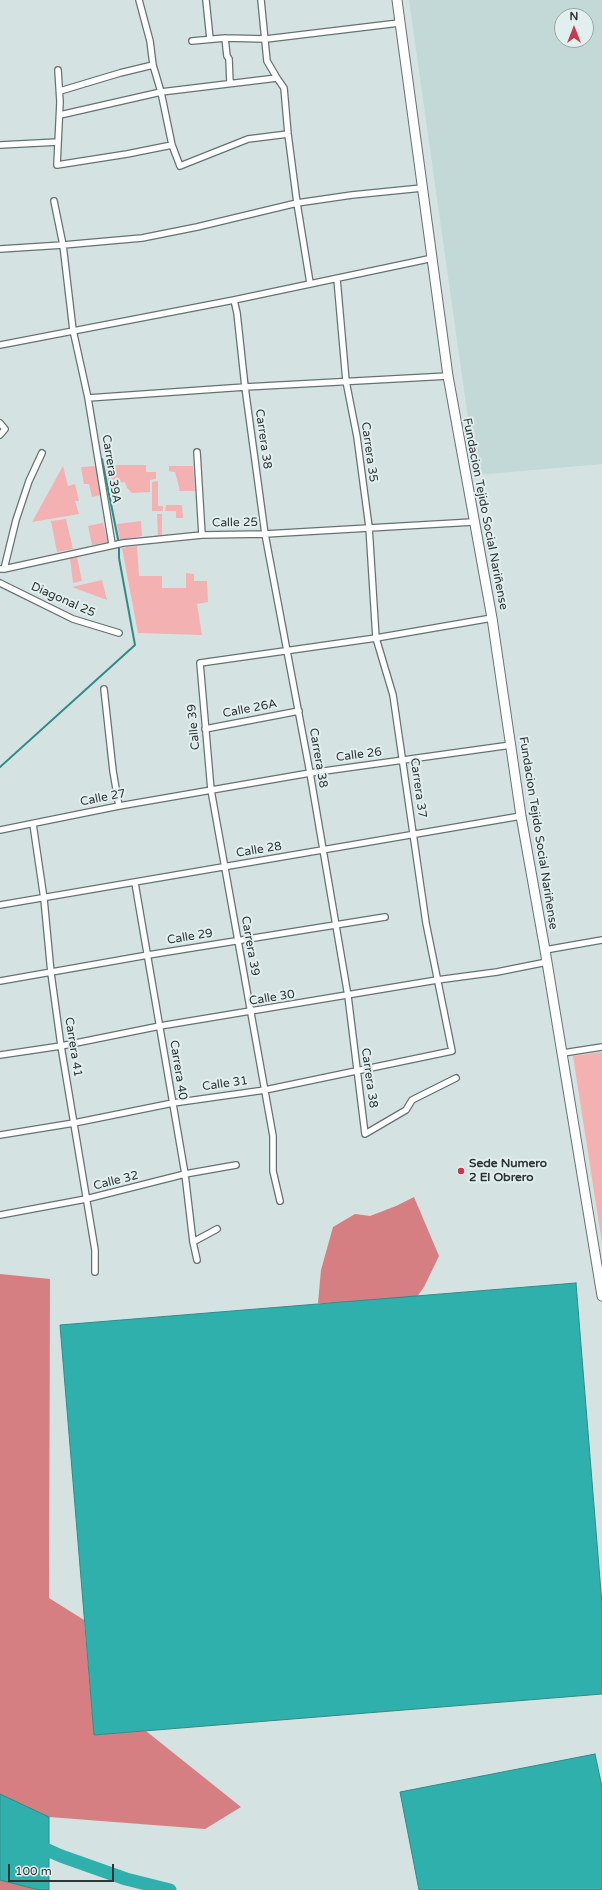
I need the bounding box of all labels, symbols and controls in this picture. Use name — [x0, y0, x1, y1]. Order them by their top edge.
north arrow — [554, 8, 594, 48]
text: N — [570, 10, 578, 23]
street label: Carrera 38 — [252, 408, 274, 470]
street label: Fundacion Tejido Social Nariñense — [459, 417, 511, 611]
street label: Carrera 35 — [358, 421, 380, 483]
street label: Carrera 39A — [98, 434, 124, 504]
street label: Calle 25 — [212, 515, 258, 531]
street label: Diagonal 25 — [29, 579, 97, 621]
street label: Calle 26A — [222, 697, 278, 721]
street label: Calle 39 — [185, 703, 203, 751]
street label: Carrera 38 — [306, 727, 330, 789]
street label: Fundacion Tejido Social Nariñense — [516, 736, 560, 930]
street label: Calle 26 — [335, 745, 383, 765]
street label: Carrera 37 — [407, 757, 429, 819]
street label: Calle 27 — [79, 787, 127, 809]
street label: Calle 28 — [235, 839, 283, 861]
street label: Carrera 39 — [238, 915, 262, 977]
street label: Calle 29 — [166, 926, 214, 948]
street label: Calle 30 — [248, 987, 296, 1009]
street label: Carrera 41 — [61, 1016, 85, 1078]
street label: Carrera 40 — [166, 1039, 190, 1101]
street label: Carrera 38 — [358, 1047, 380, 1109]
street label: Calle 31 — [201, 1074, 249, 1094]
place label: Sede Numero 2 El Obrero — [469, 1157, 547, 1185]
marker: Sede Numero 2 El Obrero — [456, 1166, 466, 1176]
street label: Calle 32 — [92, 1168, 140, 1194]
scale bar — [10, 1856, 116, 1882]
text: 100 m — [15, 1864, 52, 1878]

